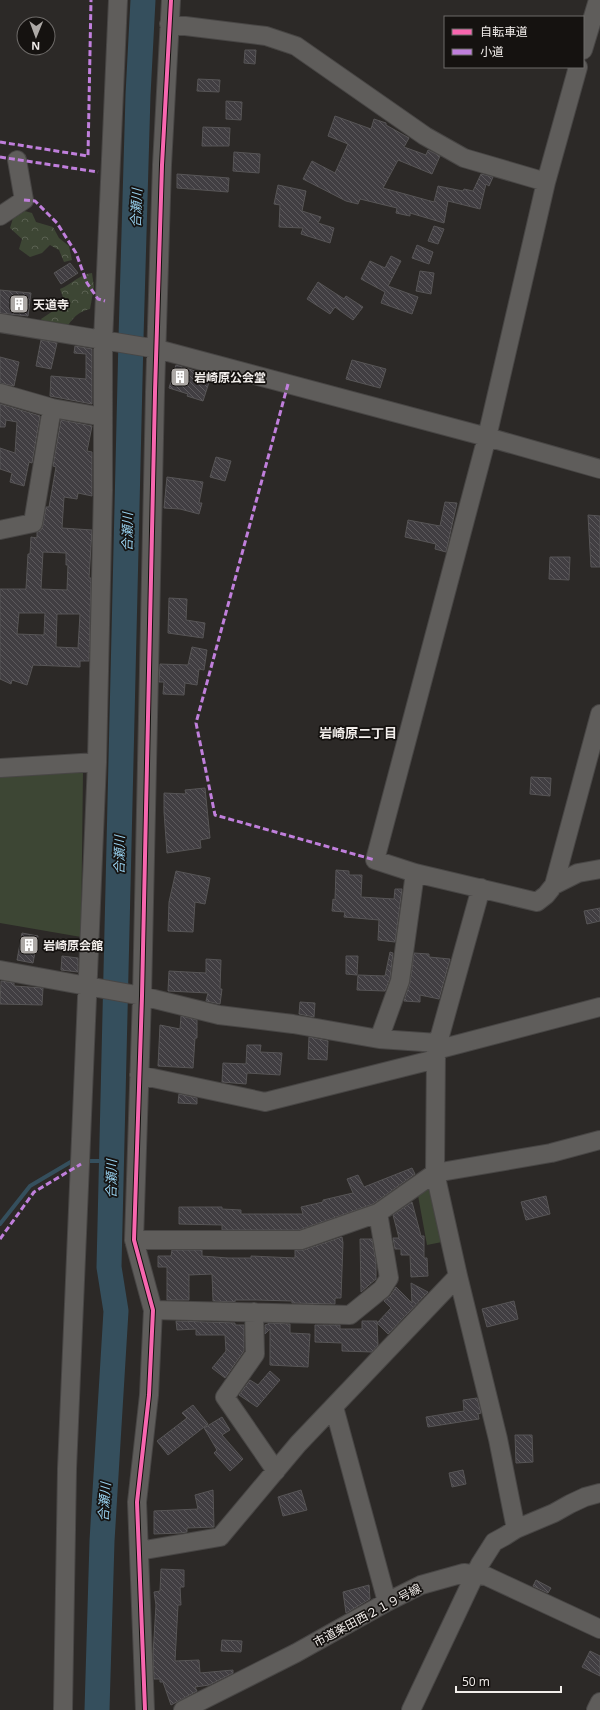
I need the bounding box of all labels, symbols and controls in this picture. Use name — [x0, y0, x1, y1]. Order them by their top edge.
north arrow — [16, 16, 56, 56]
legend — [444, 16, 584, 68]
text: 自転車道 — [480, 23, 528, 40]
text: N — [31, 39, 40, 54]
text: 小道 — [480, 43, 504, 60]
water label: 合瀬川 — [126, 186, 146, 228]
building icon: 天道寺 — [8, 293, 30, 315]
place label: 天道寺 — [33, 296, 69, 313]
building icon: 岩崎原公会堂 — [169, 366, 191, 388]
place label: 岩崎原公会堂 — [194, 369, 266, 386]
water label: 合瀬川 — [118, 510, 136, 552]
district label: 岩崎原二丁目 — [319, 724, 397, 742]
water label: 合瀬川 — [110, 833, 128, 875]
building icon: 岩崎原会館 — [18, 934, 40, 956]
place label: 岩崎原会館 — [43, 937, 103, 954]
water label: 合瀬川 — [102, 1157, 120, 1199]
water label: 合瀬川 — [94, 1480, 114, 1522]
street label: 市道楽田西２１９号線 — [310, 1579, 424, 1651]
scale bar — [456, 1668, 561, 1694]
text: 50 m — [462, 1673, 490, 1690]

